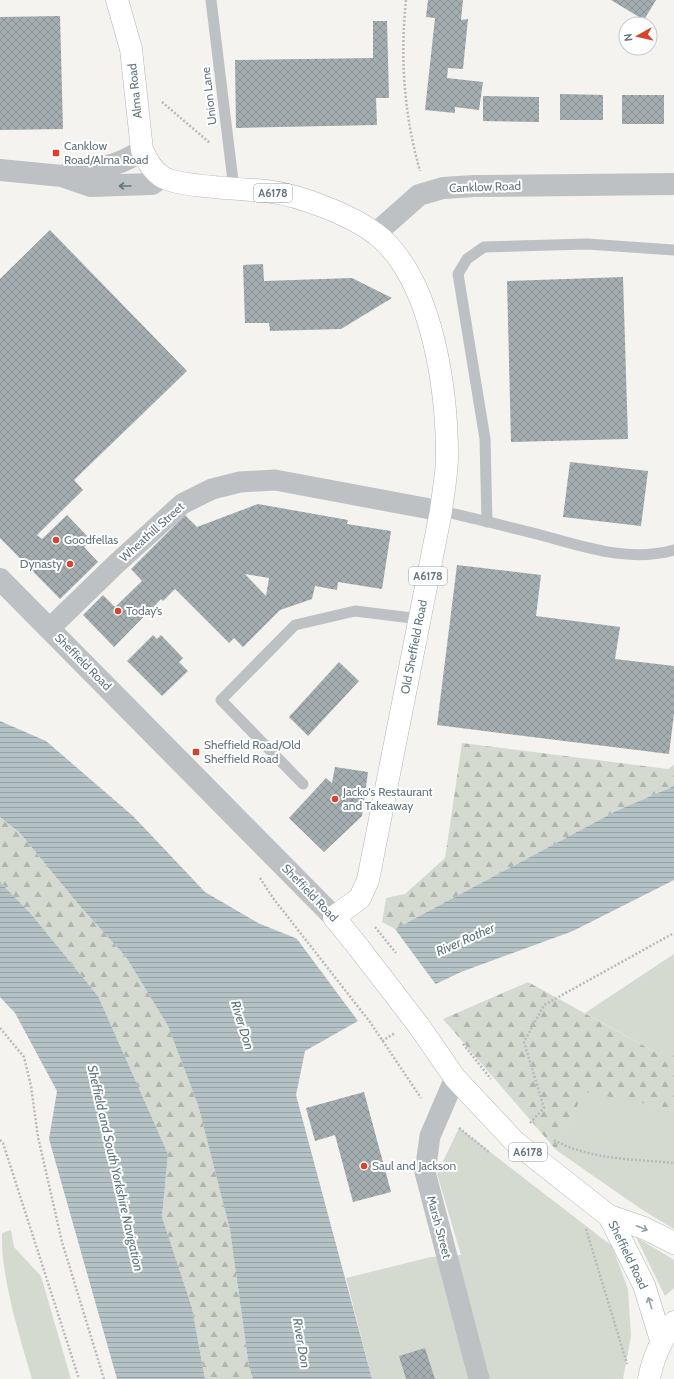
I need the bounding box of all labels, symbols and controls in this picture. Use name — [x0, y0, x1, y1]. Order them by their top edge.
north arrow — [618, 16, 658, 56]
text: N — [621, 33, 636, 42]
street label: Alma Road — [124, 63, 145, 119]
street label: Union Lane — [198, 66, 220, 126]
place label: Canklow Road/Alma Road — [64, 138, 148, 167]
marker: Canklow Road/Alma Road — [51, 148, 61, 158]
street label: Canklow Road — [449, 178, 521, 195]
one-way arrow — [119, 182, 132, 190]
road number: A6178 — [254, 184, 292, 202]
street label: Wheathill Street — [116, 499, 187, 565]
place label: Goodfellas — [64, 532, 118, 547]
marker: Goodfellas — [51, 535, 61, 545]
place label: Dynasty — [20, 556, 62, 571]
marker: Dynasty — [65, 559, 75, 569]
road number: A6178 — [409, 567, 447, 585]
street label: Old Sheffield Road — [397, 599, 430, 695]
place label: Today’s — [126, 603, 162, 618]
marker: Today’s — [113, 606, 123, 616]
street label: Sheffield Road — [52, 630, 115, 693]
place label: Sheffield Road/Old Sheffield Road — [204, 737, 301, 766]
marker: Sheffield Road/Old Sheffield Road — [191, 747, 201, 757]
place label: Jacko's Restaurant and Takeaway — [342, 784, 433, 813]
marker: Jacko's Restaurant and Takeaway — [330, 794, 340, 804]
street label: Sheffield Road — [279, 861, 342, 925]
water label: River Rother — [433, 919, 498, 959]
water label: River Don — [228, 999, 258, 1051]
water label: Sheffield and South Yorkshire Navigation — [84, 1063, 148, 1273]
road number: A6178 — [509, 1143, 547, 1161]
place label: Saul and Jackson — [372, 1158, 457, 1173]
marker: Saul and Jackson — [359, 1161, 369, 1171]
street label: Marsh Street — [424, 1194, 455, 1260]
street label: Sheffield Road — [605, 1218, 651, 1291]
one-way arrow — [636, 1224, 648, 1232]
one-way arrow — [646, 1297, 653, 1310]
water label: River Don — [290, 1317, 314, 1369]

